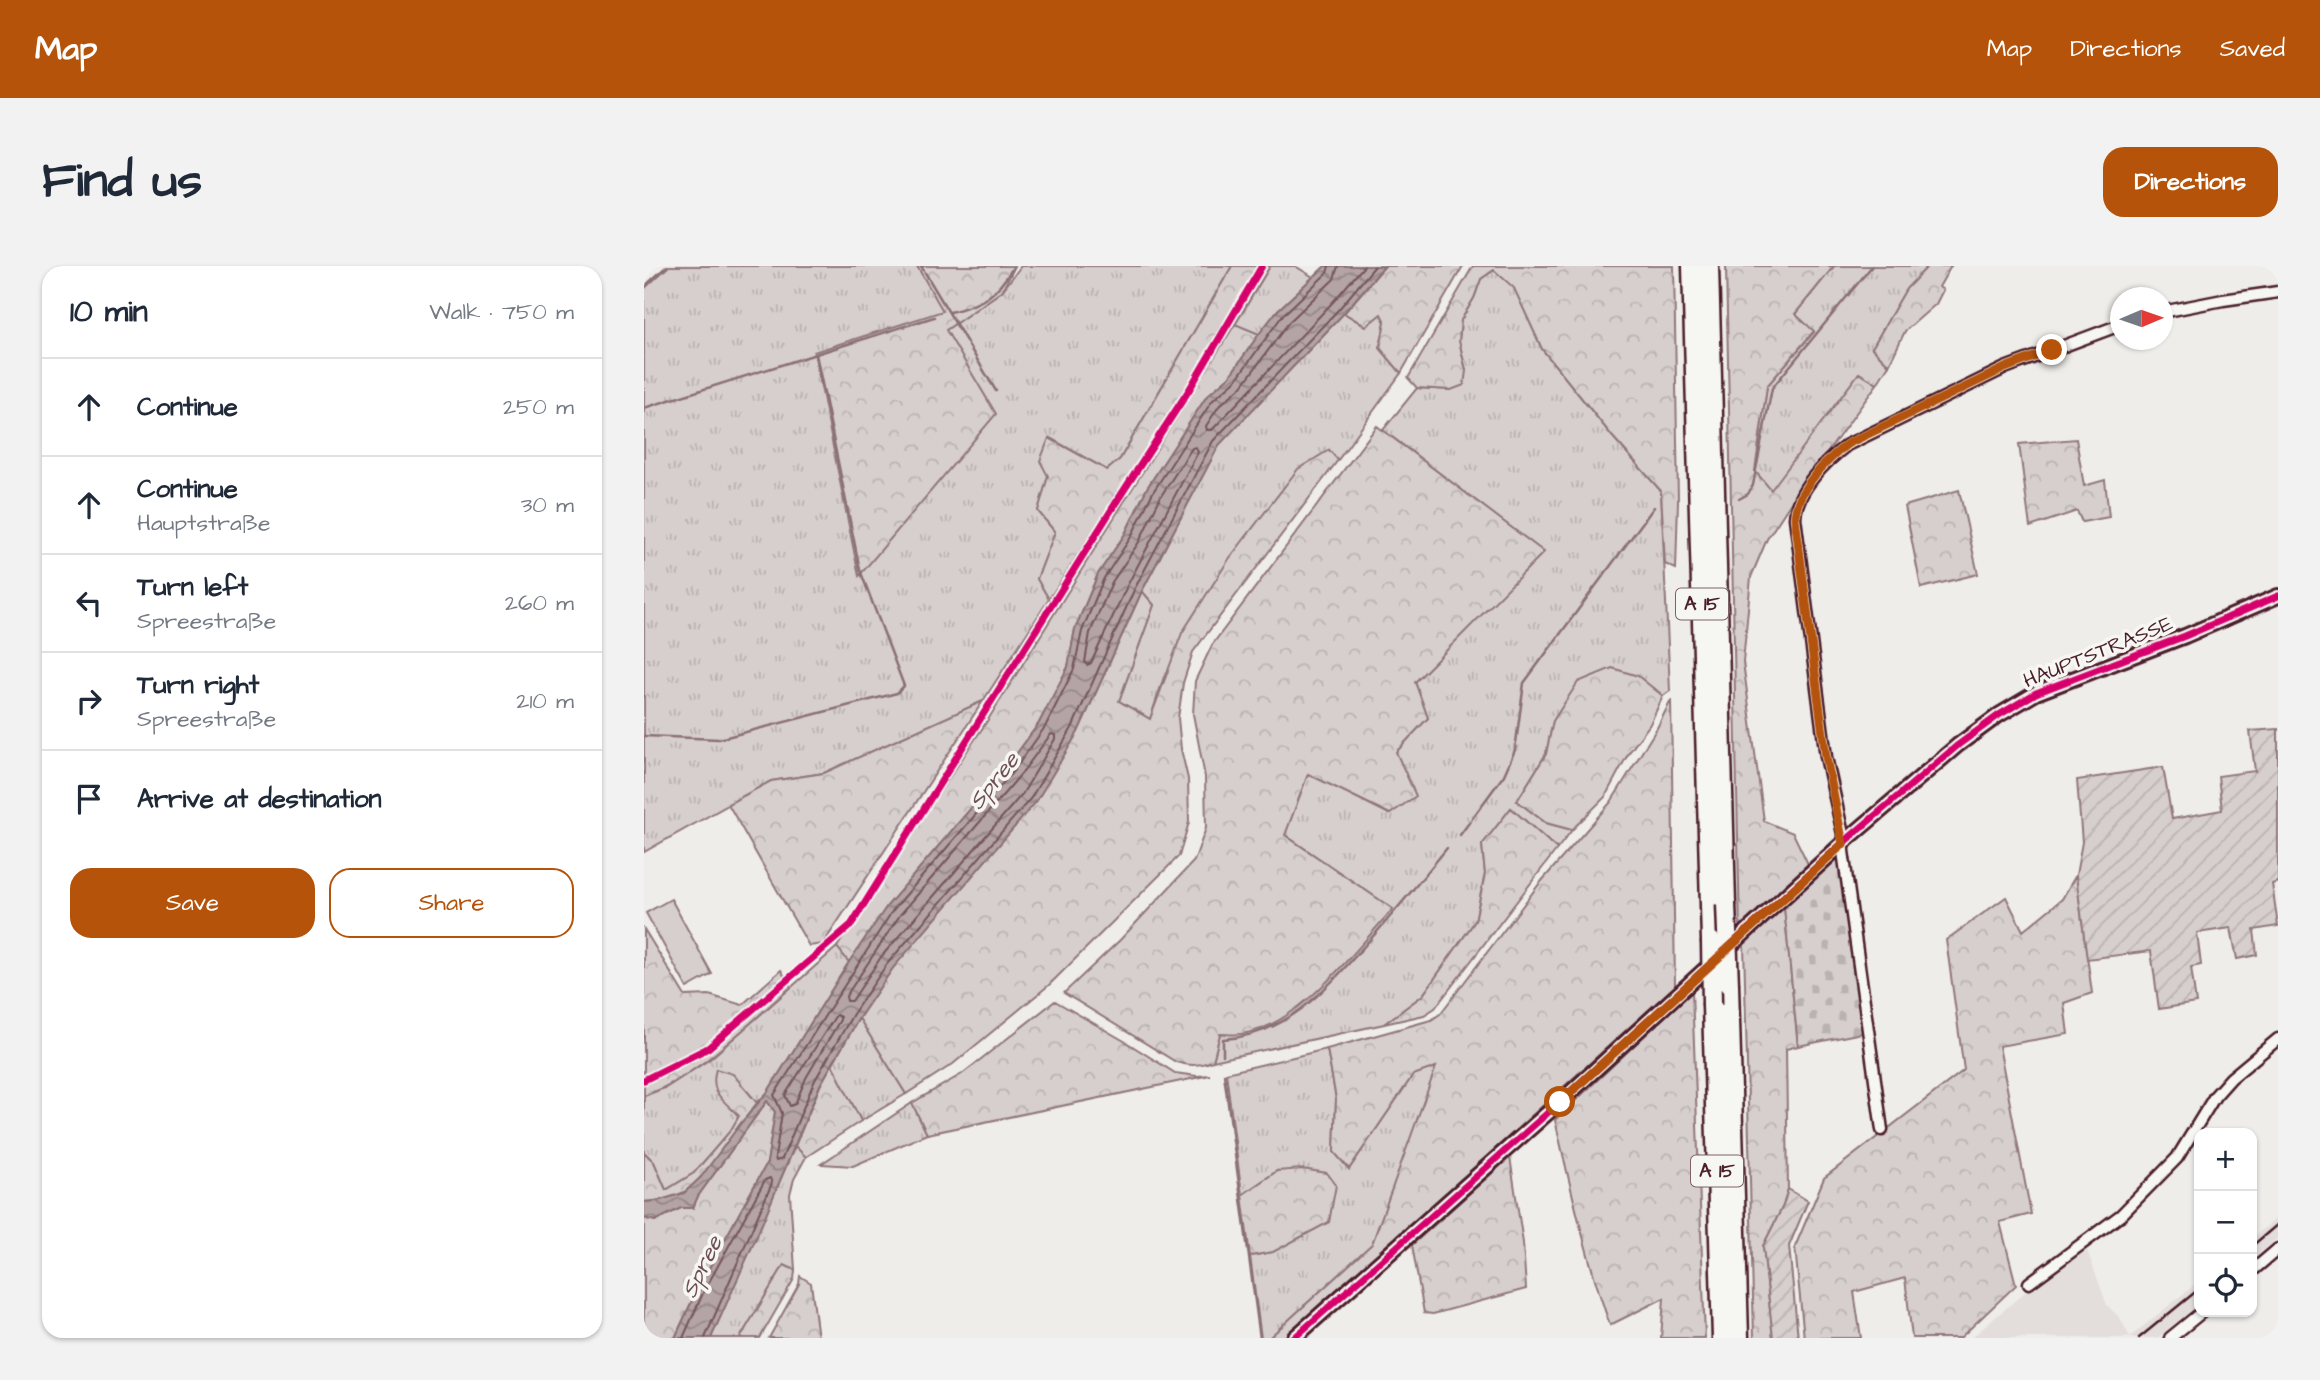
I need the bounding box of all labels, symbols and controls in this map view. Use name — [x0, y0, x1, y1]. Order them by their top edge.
text: Map — [35, 26, 97, 72]
text: Map — [1987, 32, 2032, 66]
text: Directions — [2070, 32, 2182, 66]
text: Saved — [2220, 32, 2285, 66]
button: Directions — [2103, 147, 2278, 217]
text: Find us — [42, 148, 202, 216]
north arrow — [2110, 287, 2173, 350]
text: 10 min — [70, 291, 148, 333]
text: Walk · 750 m — [429, 296, 574, 328]
route end — [2036, 334, 2067, 365]
icon: ahead — [70, 388, 108, 426]
text: Continue — [137, 389, 238, 425]
text: 250 m — [503, 391, 574, 423]
text: Continue — [137, 471, 238, 507]
icon: ahead — [70, 486, 108, 524]
text: 30 m — [521, 489, 574, 521]
text: Hauptstraße — [137, 507, 270, 539]
text: Turn left — [137, 569, 248, 605]
icon: left — [70, 584, 108, 622]
text: 260 m — [505, 587, 574, 619]
road number: A 15 — [1676, 588, 1728, 620]
text: Spreestraße — [137, 605, 276, 637]
street label: HAUPTSTRASSE — [2019, 609, 2178, 695]
text: Turn right — [137, 667, 259, 703]
icon: right — [70, 682, 108, 720]
text: 210 m — [516, 685, 574, 717]
text: Spreestraße — [137, 703, 276, 735]
water label: Spree — [961, 744, 1028, 816]
icon: arrive — [70, 780, 108, 818]
text: Arrive at destination — [137, 781, 382, 817]
button: Save — [70, 868, 315, 938]
button: Share — [329, 868, 574, 938]
route start — [1544, 1086, 1575, 1117]
map controls — [2194, 1128, 2257, 1317]
button: + — [2194, 1128, 2257, 1191]
road number: A 15 — [1691, 1156, 1743, 1186]
button: − — [2194, 1191, 2257, 1254]
water label: Spree — [673, 1229, 731, 1303]
button: locate — [2194, 1254, 2257, 1317]

